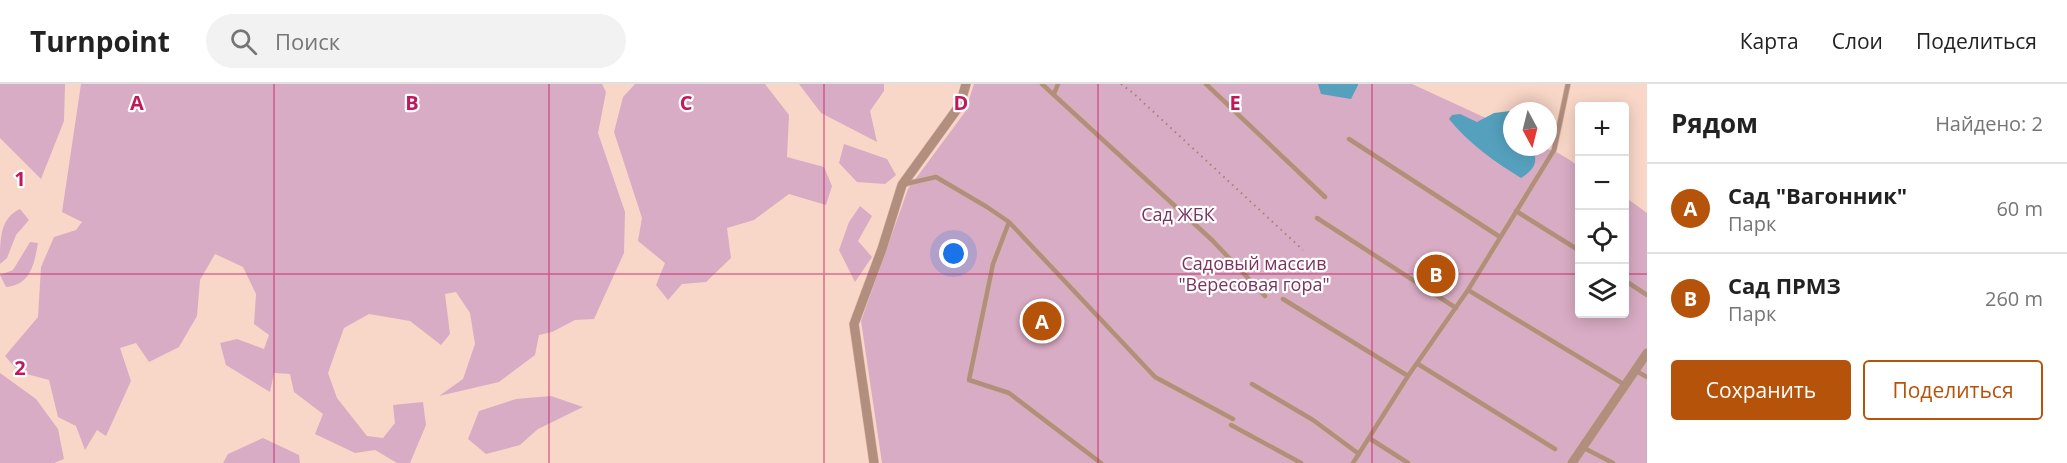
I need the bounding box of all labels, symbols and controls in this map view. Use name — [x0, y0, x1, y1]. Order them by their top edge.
search box — [206, 14, 626, 68]
text: Turnpoint — [30, 22, 170, 60]
icon: search — [227, 25, 260, 58]
text: Поиск — [275, 26, 340, 56]
text: Карта — [1740, 27, 1799, 55]
text: Слои — [1832, 27, 1883, 55]
text: Поделиться — [1916, 27, 2037, 55]
text: A — [130, 89, 144, 116]
text: B — [405, 89, 419, 116]
text: C — [680, 89, 693, 116]
text: D — [954, 89, 968, 116]
text: E — [1229, 89, 1241, 116]
north arrow — [1503, 102, 1557, 156]
map controls — [1575, 102, 1629, 318]
button: + — [1575, 102, 1629, 156]
text: Рядом — [1671, 105, 1758, 141]
text: Найдено: 2 — [1935, 110, 2043, 137]
button: − — [1575, 156, 1629, 210]
text: 1 — [14, 165, 26, 192]
text: Сад "Вагонник" — [1728, 180, 1907, 210]
text: A — [1684, 195, 1697, 222]
text: 60 m — [1996, 195, 2043, 222]
park label: Сад ЖБК — [1141, 202, 1215, 226]
button: locate — [1575, 210, 1629, 264]
text: Парк — [1728, 210, 1776, 237]
your location — [939, 239, 968, 268]
park label: Садовый массив "Вересовая гора" — [1178, 251, 1330, 296]
pin: B — [1416, 252, 1456, 297]
button: layers — [1575, 264, 1629, 318]
text: Сад ПРМЗ — [1728, 270, 1841, 300]
text: B — [1684, 285, 1697, 312]
text: 260 m — [1985, 285, 2043, 312]
pin: A — [1022, 298, 1062, 344]
text: Парк — [1728, 300, 1776, 327]
text: 2 — [14, 354, 26, 381]
button: Сохранить — [1671, 360, 1851, 420]
button: Поделиться — [1863, 360, 2043, 420]

